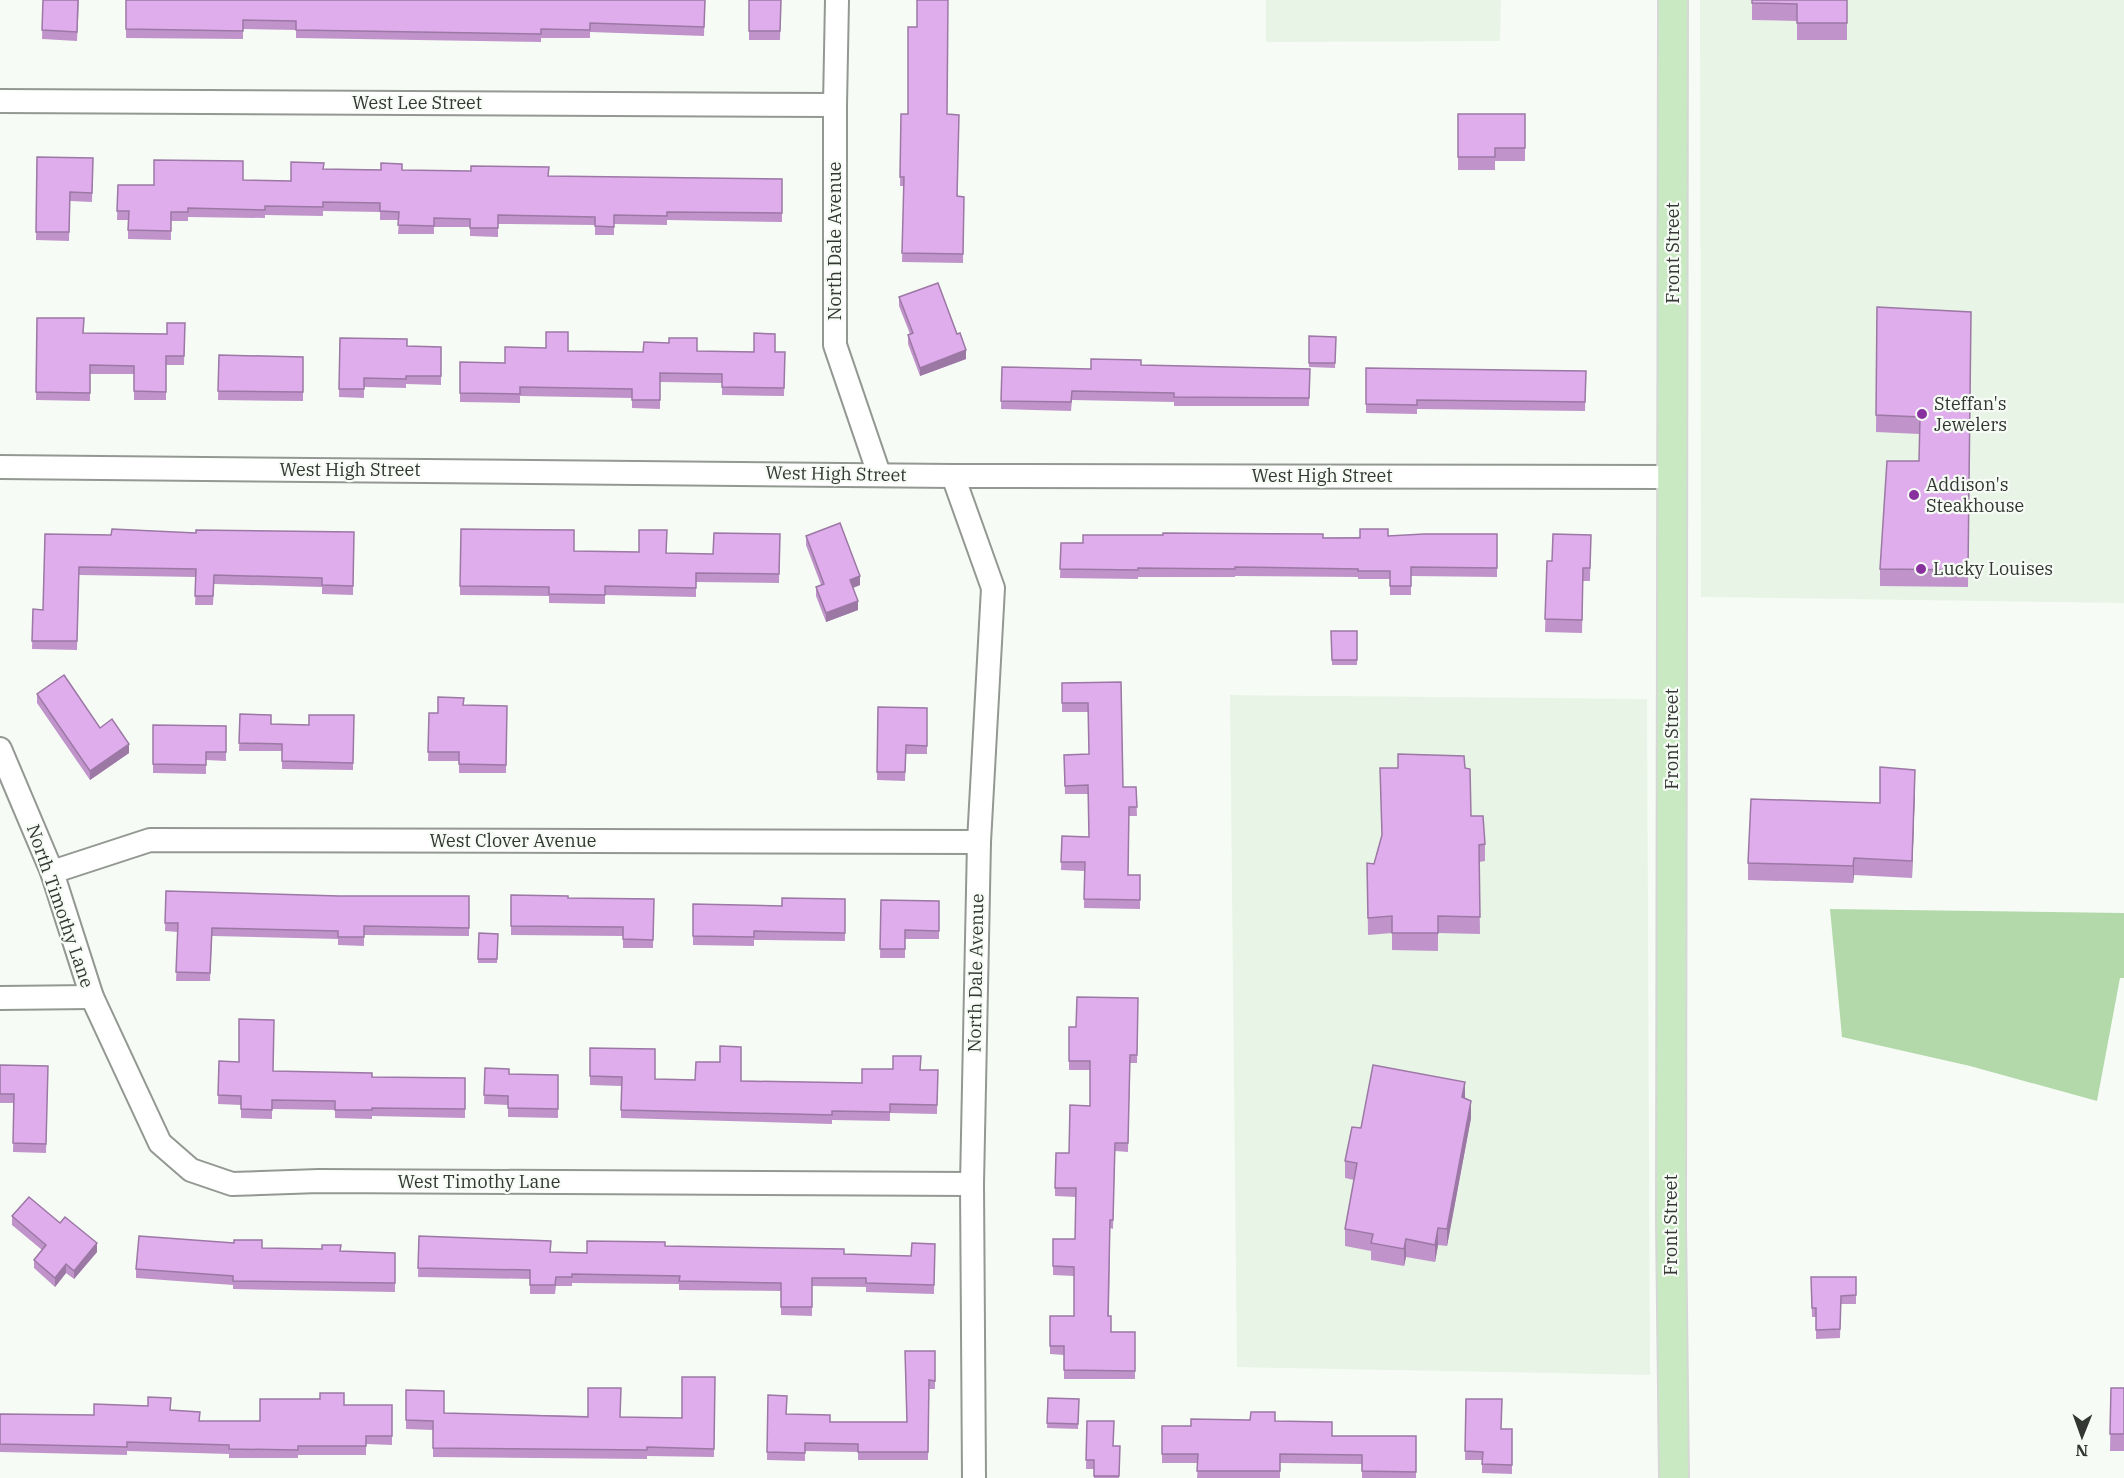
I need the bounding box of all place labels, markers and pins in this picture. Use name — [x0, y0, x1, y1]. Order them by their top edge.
place label: Steffan's Jewelers — [1934, 392, 2007, 436]
marker: Steffan's Jewelers — [1915, 407, 1929, 421]
place label: Addison's Steakhouse — [1926, 473, 2024, 517]
marker: Addison's Steakhouse — [1907, 488, 1921, 502]
place label: Lucky Louises — [1933, 557, 2053, 580]
marker: Lucky Louises — [1914, 562, 1928, 576]

